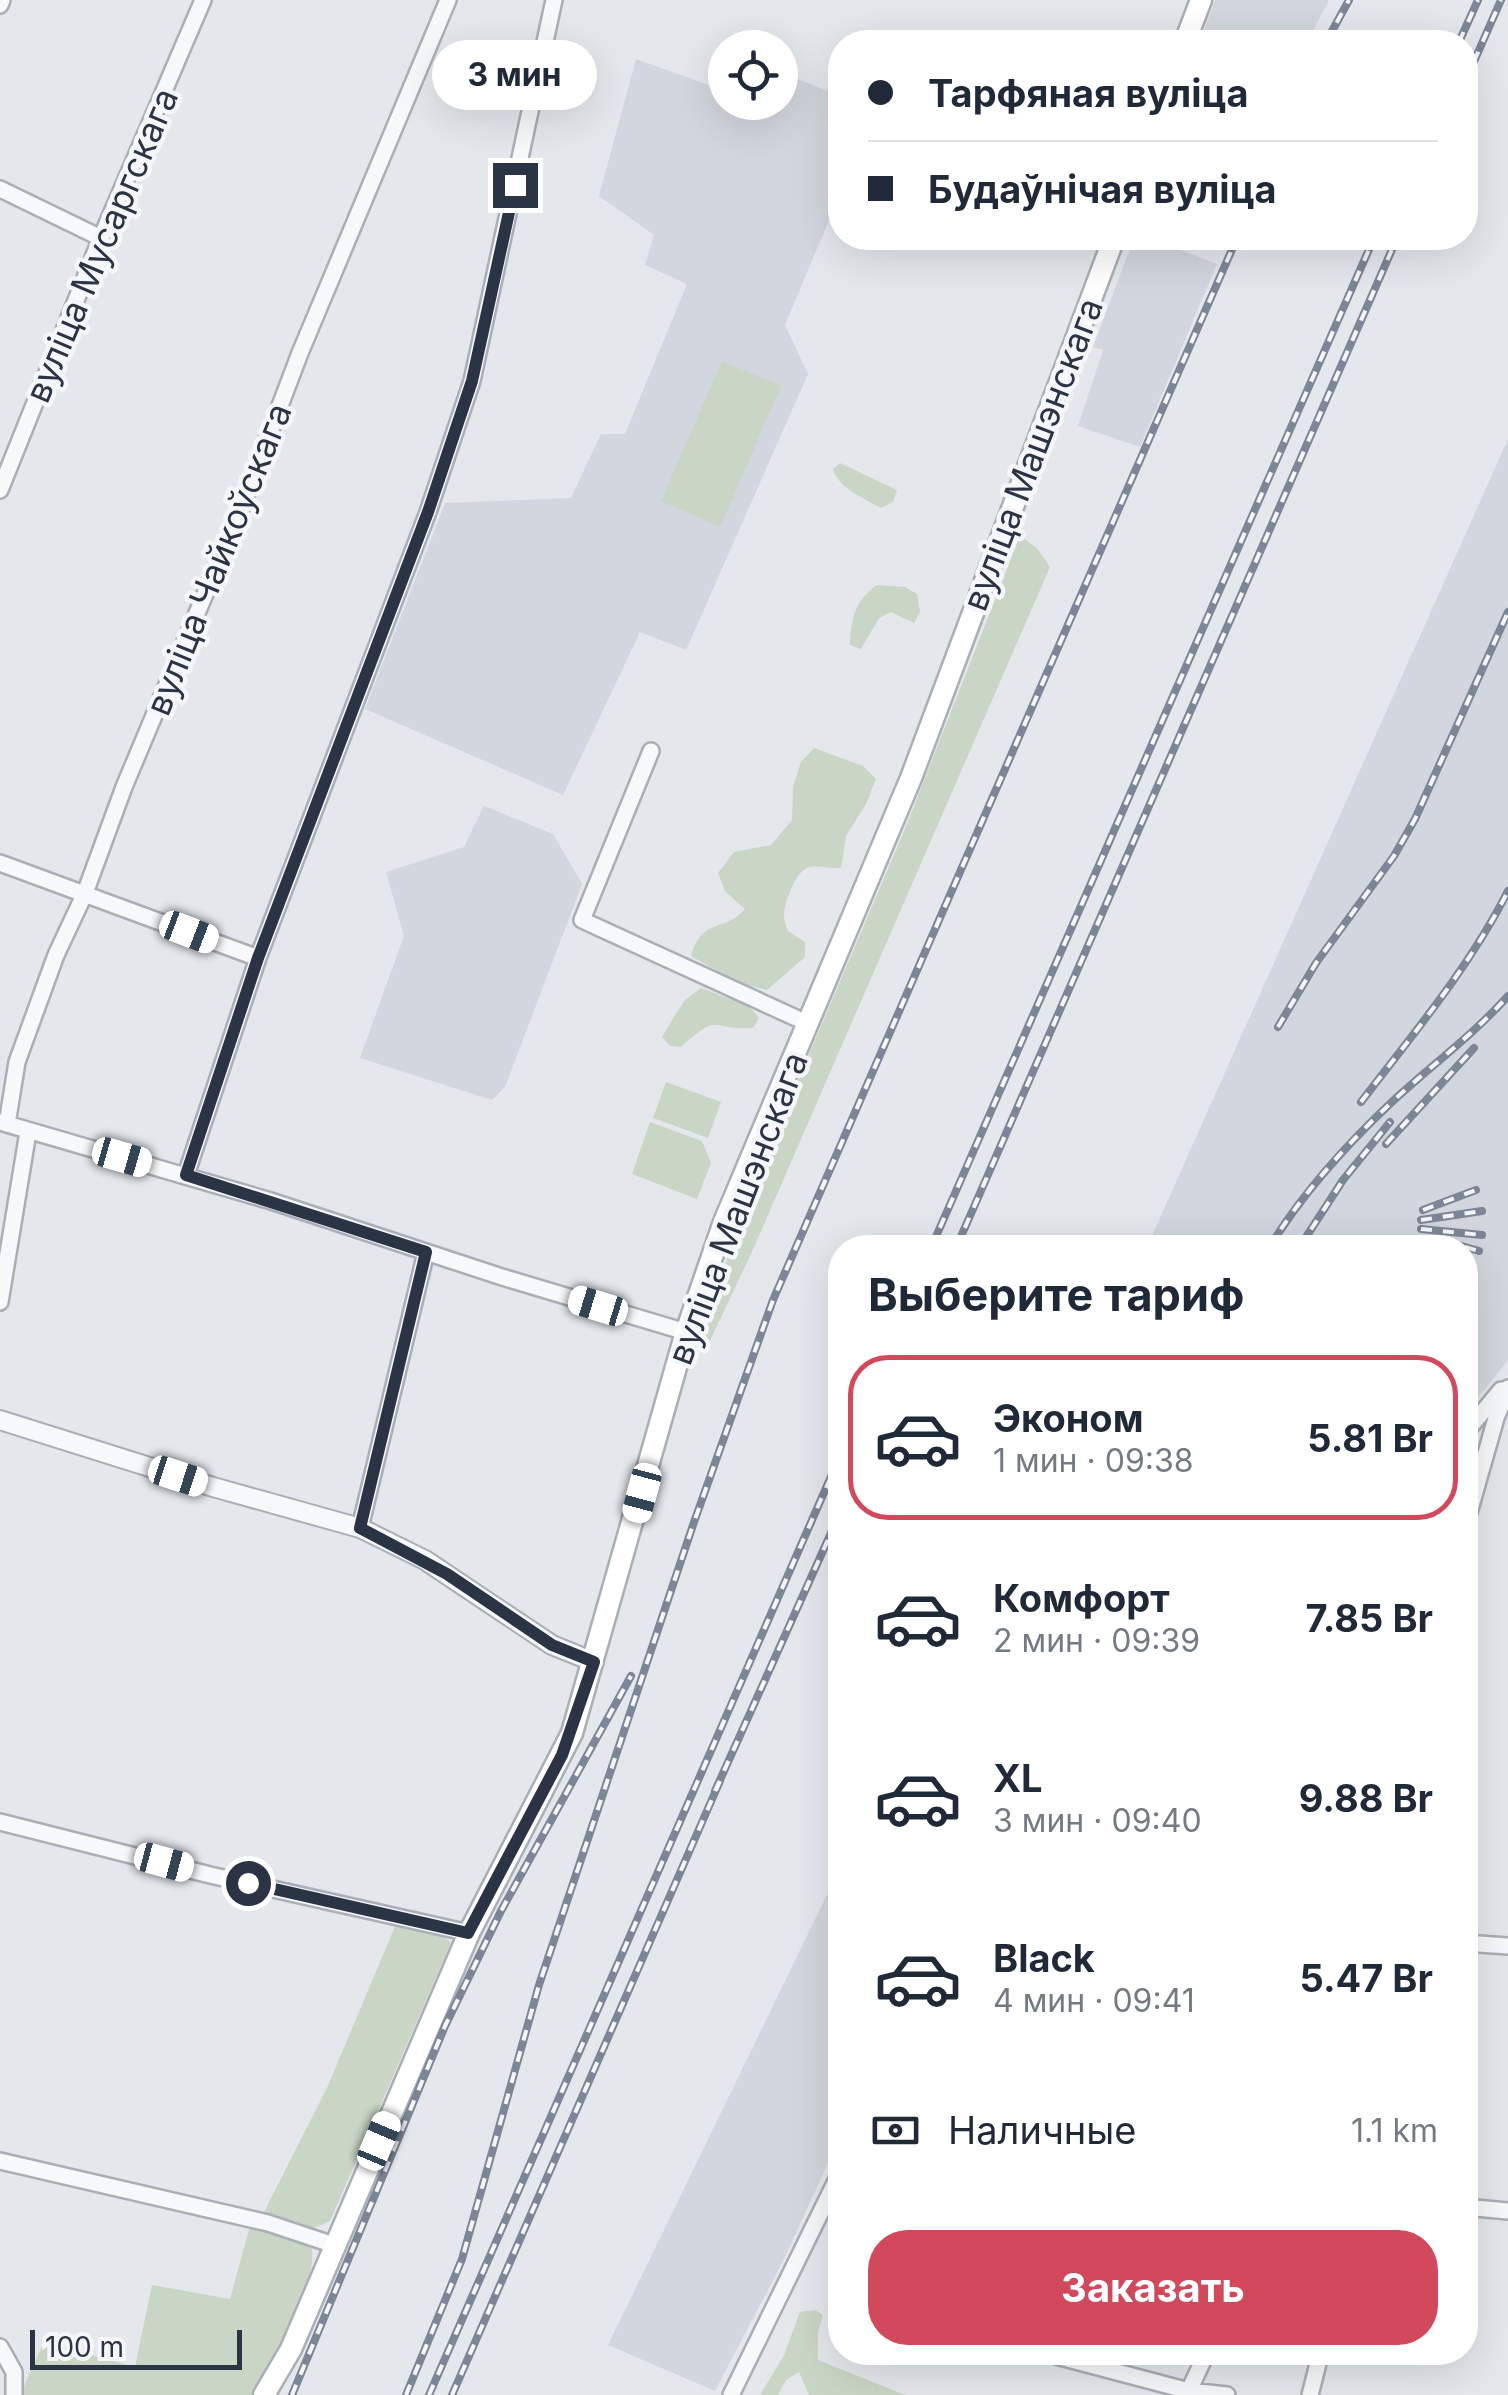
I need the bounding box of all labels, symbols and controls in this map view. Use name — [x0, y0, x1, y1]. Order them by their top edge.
map controls — [708, 30, 798, 120]
button: locate — [708, 30, 798, 120]
callout: 3 мин — [432, 40, 598, 110]
text: 3 мин — [467, 55, 562, 94]
text: Тарфяная вуліца — [928, 70, 1248, 116]
street label: вуліца Мусаргскага — [16, 82, 186, 408]
route end — [493, 163, 538, 208]
text: Будаўнічая вуліца — [928, 166, 1277, 212]
street label: вуліца Машэнскага — [953, 292, 1111, 616]
street label: вуліца Чайкоўскага — [136, 397, 300, 721]
car — [156, 907, 222, 957]
street label: вуліца Машэнскага — [658, 1046, 816, 1370]
car — [89, 1134, 155, 1180]
text: Выберите тариф — [868, 1267, 1244, 1322]
car — [565, 1283, 631, 1329]
icon: car — [873, 1393, 963, 1483]
text: Эконом — [993, 1395, 1144, 1441]
text: 5.81 Br — [1307, 1415, 1433, 1461]
text: 1 мин · 09:38 — [993, 1441, 1194, 1480]
car — [145, 1452, 211, 1500]
car — [620, 1460, 664, 1526]
icon: car — [873, 1573, 963, 1663]
text: Комфорт — [993, 1575, 1170, 1621]
text: 7.85 Br — [1305, 1595, 1433, 1641]
text: 2 мин · 09:39 — [993, 1621, 1200, 1660]
icon: car — [873, 1753, 963, 1843]
text: XL — [993, 1755, 1043, 1801]
text: 9.88 Br — [1299, 1775, 1433, 1821]
text: 3 мин · 09:40 — [993, 1801, 1202, 1840]
car — [131, 1840, 197, 1884]
route start — [226, 1861, 271, 1906]
icon: car — [873, 1933, 963, 2023]
text: Black — [993, 1935, 1095, 1981]
text: 5.47 Br — [1299, 1955, 1433, 2001]
text: 4 мин · 09:41 — [993, 1981, 1195, 2020]
icon: cash — [868, 2103, 923, 2158]
text: Наличные — [948, 2107, 1136, 2153]
car — [353, 2108, 405, 2174]
text: 1.1 km — [1351, 2111, 1438, 2150]
button: Заказать — [868, 2230, 1438, 2345]
scale bar — [30, 2325, 242, 2370]
text: 100 m — [45, 2330, 124, 2364]

